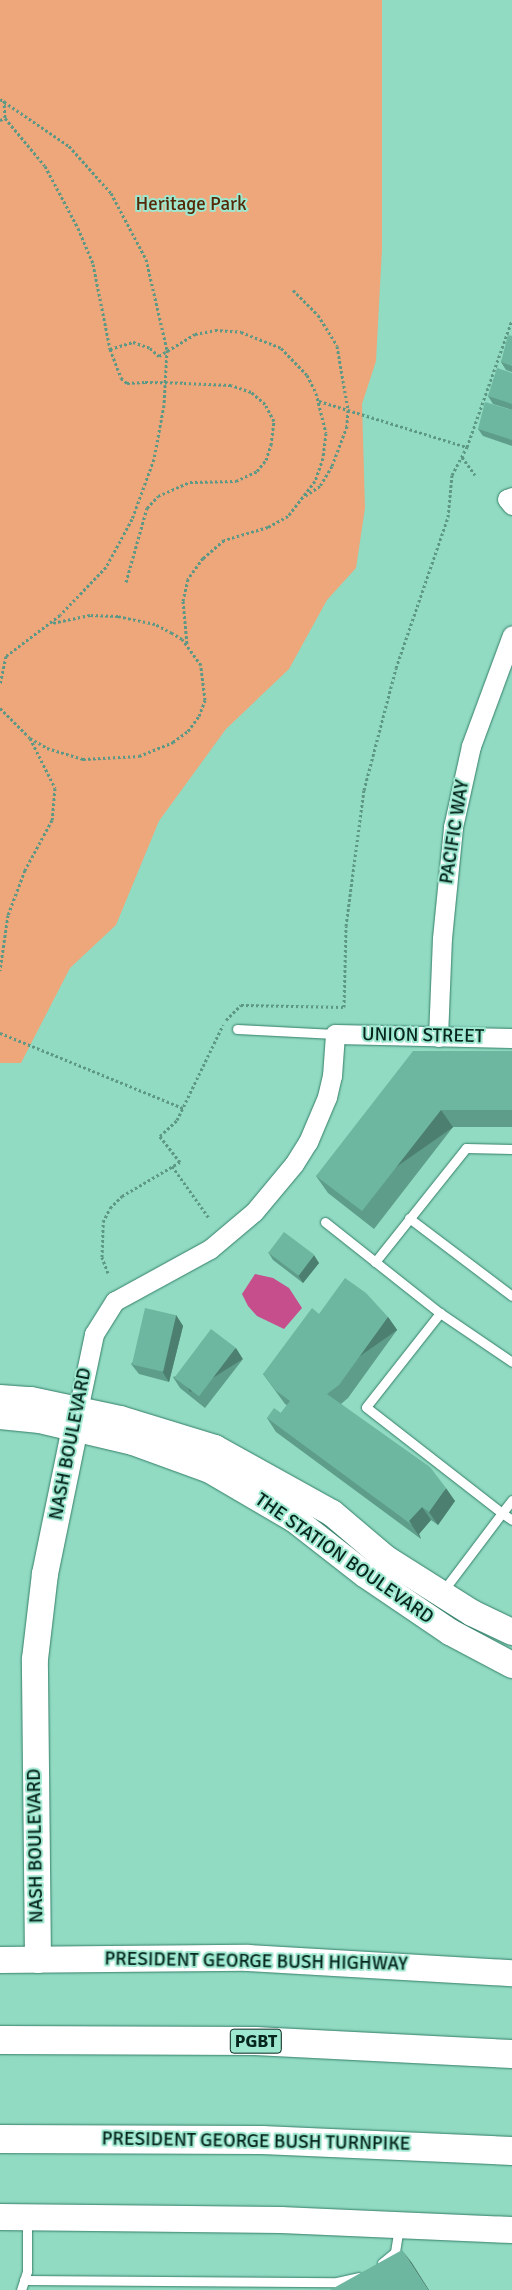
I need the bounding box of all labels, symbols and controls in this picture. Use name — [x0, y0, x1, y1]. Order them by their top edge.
park label: Heritage Park — [135, 194, 247, 216]
street label: PACIFIC WAY — [436, 778, 474, 886]
street label: UNION STREET — [362, 1024, 484, 1048]
street label: NASH BOULEVARD — [45, 1366, 97, 1522]
street label: THE STATION BOULEVARD — [250, 1489, 438, 1629]
street label: NASH BOULEVARD — [23, 1769, 49, 1923]
street label: PRESIDENT GEORGE BUSH HIGHWAY — [104, 1948, 408, 1976]
road number: PGBT — [230, 2025, 282, 2056]
street label: PRESIDENT GEORGE BUSH TURNPIKE — [101, 2128, 411, 2156]

